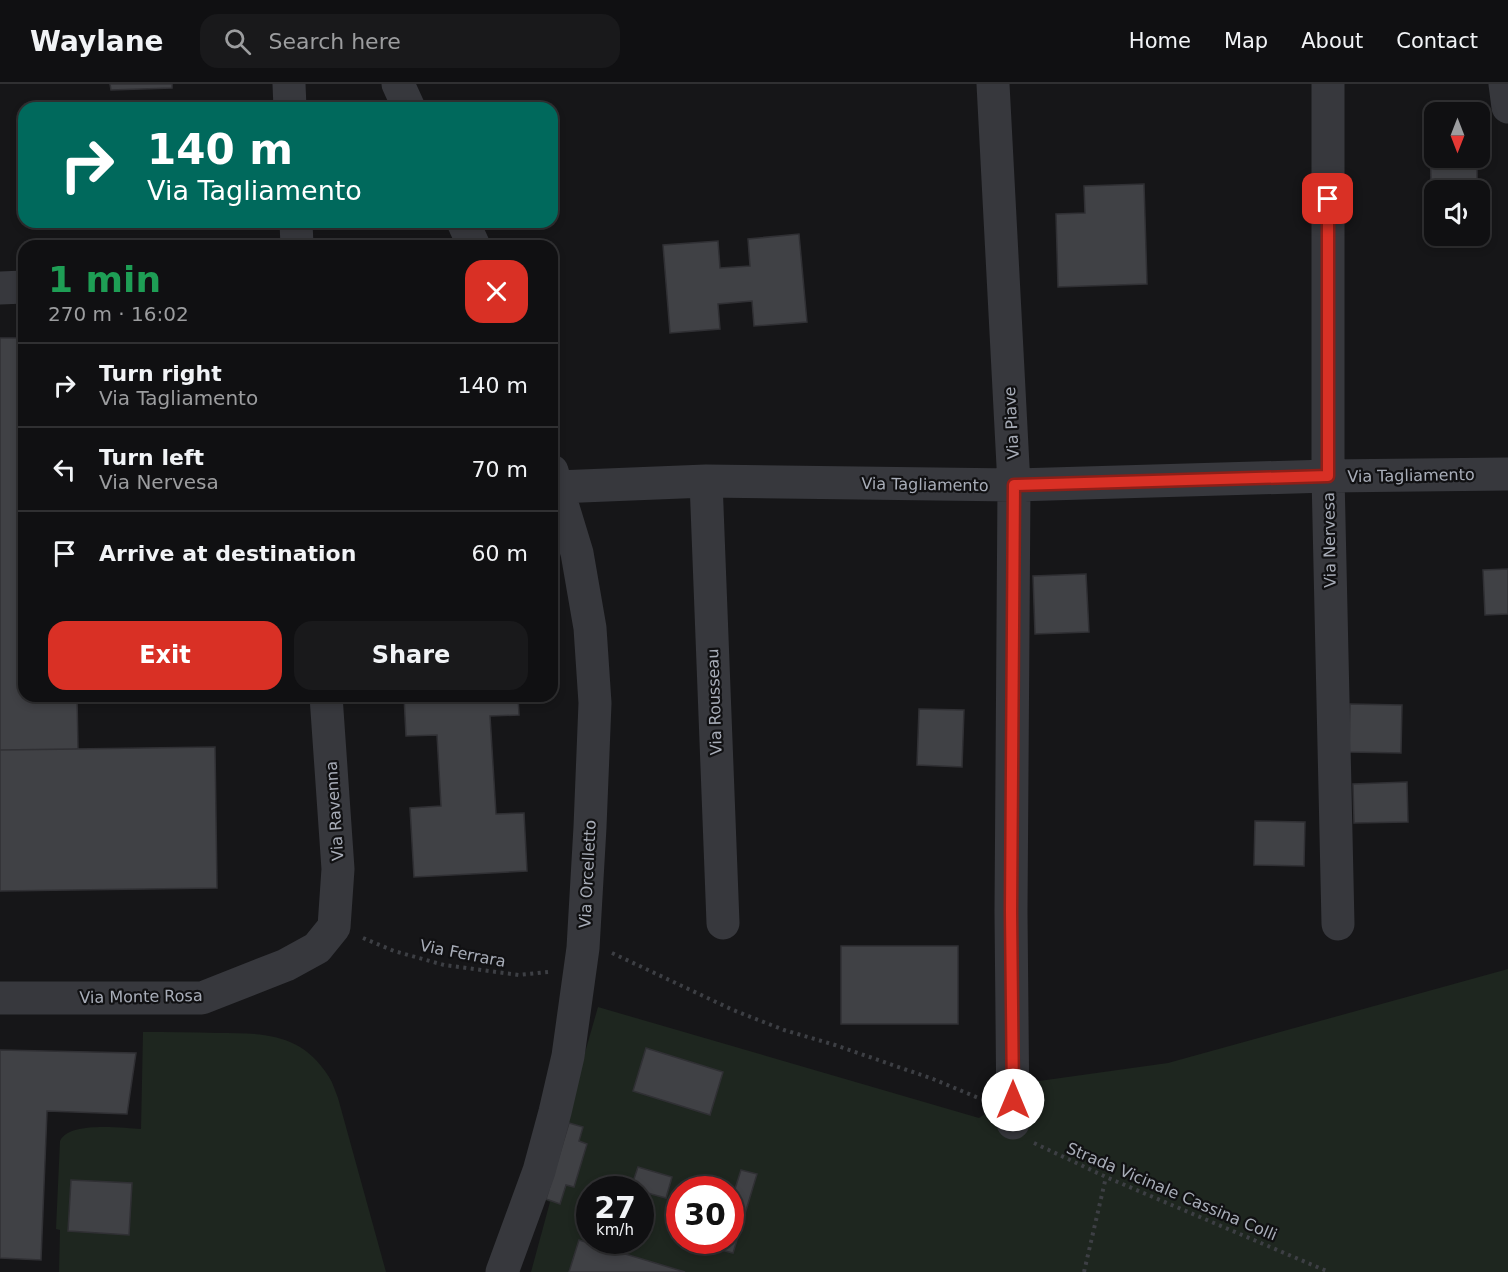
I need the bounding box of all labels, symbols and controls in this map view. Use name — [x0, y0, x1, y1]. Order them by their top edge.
search box — [200, 14, 620, 68]
text: Waylane — [30, 25, 164, 58]
icon: search — [221, 25, 254, 58]
text: Search here — [269, 29, 401, 54]
text: Home — [1129, 29, 1191, 53]
text: Map — [1224, 29, 1268, 53]
text: About — [1301, 29, 1363, 53]
text: Contact — [1396, 29, 1478, 53]
north arrow — [1424, 102, 1490, 168]
map controls — [1424, 102, 1490, 246]
text: 140 m — [147, 125, 293, 174]
icon: right — [48, 126, 126, 204]
pin — [1302, 173, 1353, 224]
text: Via Tagliamento — [147, 175, 362, 206]
button: sound — [1424, 180, 1490, 246]
icon: arrive — [1311, 182, 1344, 215]
text: 1 min — [48, 259, 161, 300]
button: close — [465, 260, 528, 323]
text: 270 m · 16:02 — [48, 302, 189, 326]
text: Turn right — [99, 361, 222, 386]
icon: right — [48, 369, 81, 402]
text: 140 m — [458, 373, 528, 398]
text: Via Tagliamento — [99, 386, 258, 410]
street label: Via Piave — [1000, 386, 1023, 460]
text: Turn left — [99, 445, 204, 470]
icon: left — [48, 453, 81, 486]
text: 70 m — [472, 457, 528, 482]
street label: Via Tagliamento — [1347, 465, 1475, 486]
text: Via Nervesa — [99, 470, 219, 494]
street label: Via Tagliamento — [861, 474, 989, 495]
street label: Via Nervesa — [1319, 492, 1340, 588]
icon: arrive — [48, 537, 81, 570]
text: Arrive at destination — [99, 541, 356, 566]
text: 60 m — [472, 541, 528, 566]
button: Exit — [48, 621, 282, 690]
button: Share — [294, 621, 528, 690]
street label: Via Rousseau — [703, 648, 726, 756]
street label: Via Ravenna — [322, 760, 347, 861]
street label: Via Orcelletto — [575, 819, 600, 929]
street label: Via Ferrara — [418, 936, 508, 971]
street label: Via Monte Rosa — [79, 986, 203, 1007]
position arrow — [981, 1068, 1045, 1132]
street label: Strada Vicinale Cassina Colli — [1064, 1138, 1280, 1245]
speed limit sign: 30 — [666, 1176, 744, 1254]
text: 27 — [594, 1190, 636, 1225]
text: km/h — [596, 1221, 634, 1239]

